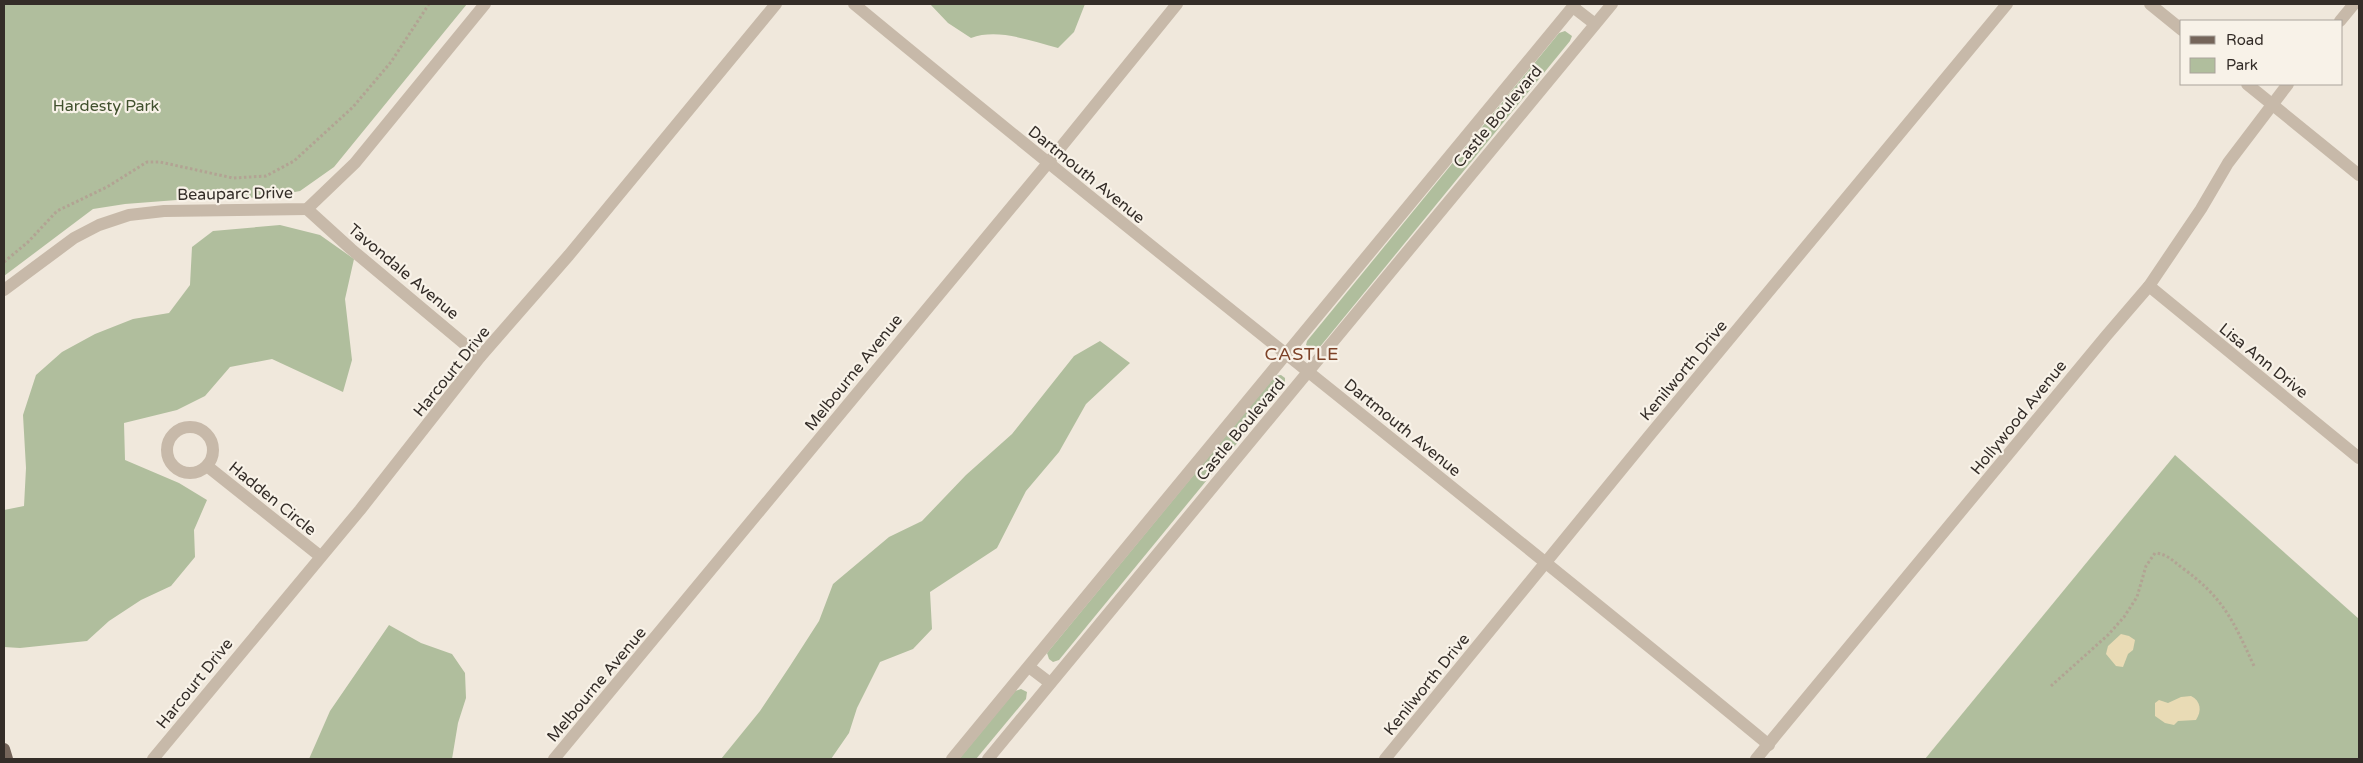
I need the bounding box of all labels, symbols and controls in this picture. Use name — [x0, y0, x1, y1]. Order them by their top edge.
legend — [2180, 20, 2343, 85]
text: Road — [2226, 31, 2264, 49]
text: Park — [2226, 56, 2258, 74]
street label: Castle Boulevard — [1449, 61, 1547, 172]
park label: Hardesty Park — [53, 96, 160, 116]
street label: Dartmouth Avenue — [1024, 122, 1149, 228]
street label: Beauparc Drive — [177, 183, 293, 205]
street label: Tavondale Avenue — [344, 220, 463, 324]
street label: Melbourne Avenue — [801, 310, 907, 435]
street label: Kenilworth Drive — [1636, 316, 1732, 425]
street label: Lisa Ann Drive — [2215, 319, 2312, 403]
street label: Harcourt Drive — [409, 322, 494, 421]
district label: CASTLE — [1264, 343, 1340, 365]
street label: Hollywood Avenue — [1966, 356, 2071, 479]
street label: Castle Boulevard — [1192, 374, 1290, 485]
street label: Dartmouth Avenue — [1340, 375, 1465, 481]
street label: Hadden Circle — [225, 457, 320, 540]
street label: Melbourne Avenue — [543, 623, 651, 746]
street label: Kenilworth Drive — [1380, 630, 1474, 740]
street label: Harcourt Drive — [152, 634, 237, 733]

